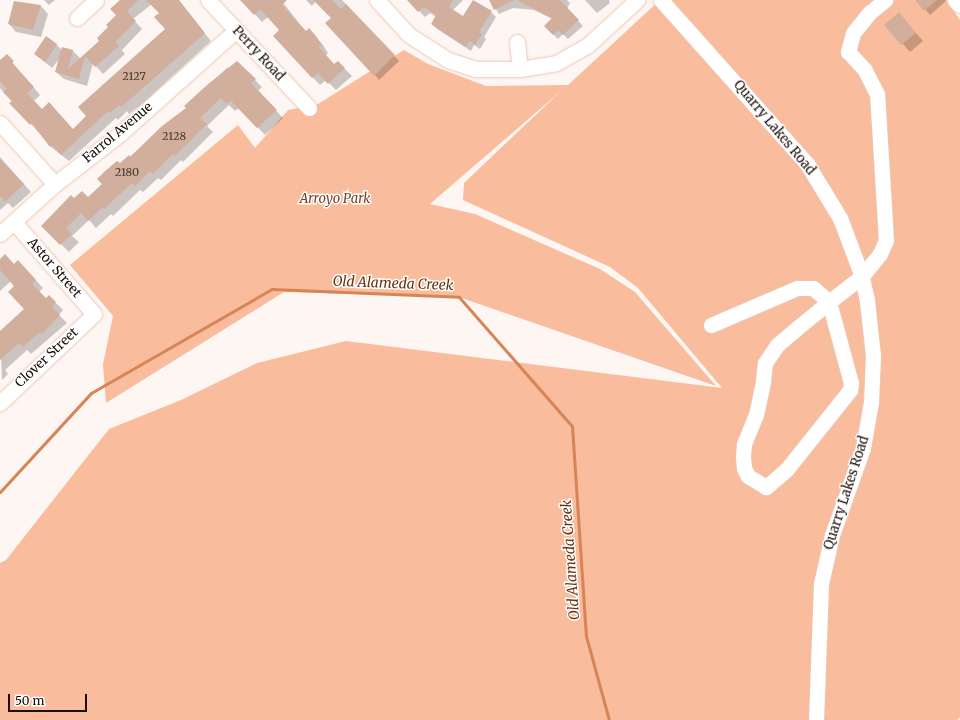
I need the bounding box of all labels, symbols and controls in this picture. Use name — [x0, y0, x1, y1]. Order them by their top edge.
street label: Perry Road — [229, 23, 287, 85]
house number: 2127 — [122, 69, 146, 83]
street label: Quarry Lakes Road — [730, 78, 818, 178]
street label: Farrol Avenue — [80, 99, 156, 167]
house number: 2128 — [162, 129, 186, 143]
house number: 2180 — [115, 165, 139, 179]
park label: Arroyo Park — [300, 191, 370, 207]
street label: Astor Street — [24, 235, 84, 301]
water label: Old Alameda Creek — [332, 273, 454, 293]
street label: Clover Street — [12, 325, 82, 391]
street label: Quarry Lakes Road — [821, 434, 873, 552]
water label: Old Alameda Creek — [557, 499, 583, 621]
scale bar — [10, 686, 89, 712]
text: 50 m — [15, 693, 44, 708]

